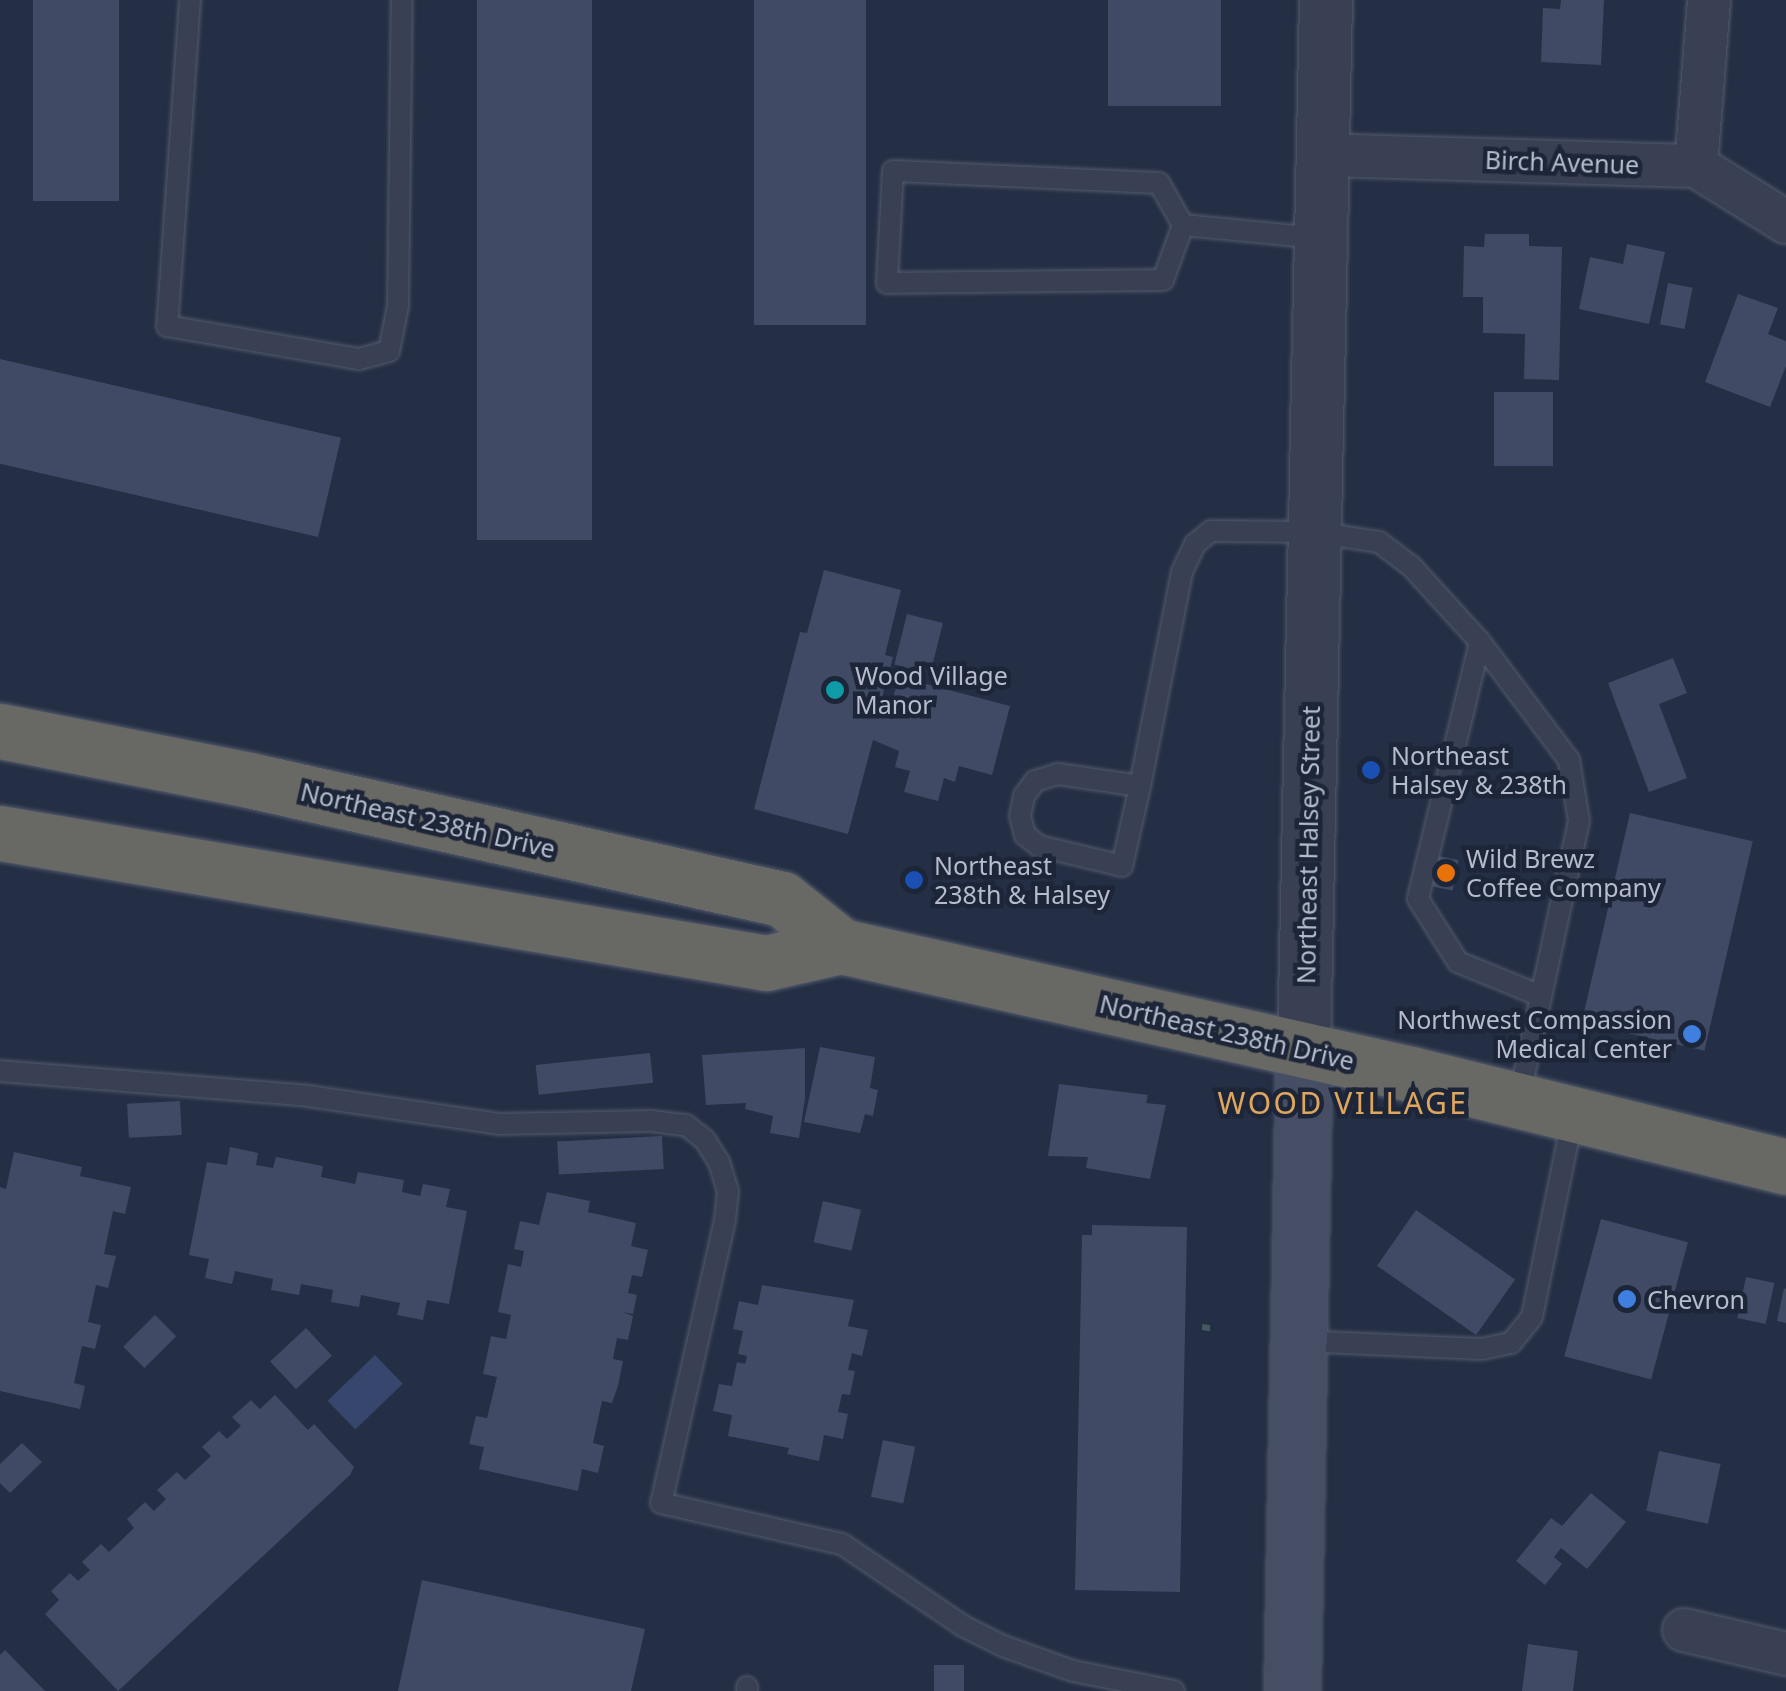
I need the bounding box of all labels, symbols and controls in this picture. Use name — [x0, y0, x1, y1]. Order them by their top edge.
street label: Birch Avenue — [1484, 144, 1640, 180]
place label: Wood Village Manor — [855, 661, 1008, 720]
marker: Wood Village Manor — [824, 679, 846, 701]
street label: Northeast Halsey Street — [1291, 706, 1325, 984]
place label: Northeast Halsey & 238th — [1391, 741, 1567, 800]
marker: Northeast Halsey & 238th — [1360, 759, 1382, 781]
street label: Northeast 238th Drive — [298, 776, 558, 864]
place label: Wild Brewz Coffee Company — [1466, 844, 1661, 903]
place label: Northeast 238th & Halsey — [934, 851, 1110, 910]
marker: Wild Brewz Coffee Company — [1435, 862, 1457, 884]
marker: Northeast 238th & Halsey — [903, 869, 925, 891]
street label: Northeast 238th Drive — [1097, 988, 1357, 1076]
place label: Northwest Compassion Medical Center — [1397, 1005, 1672, 1064]
marker: Northwest Compassion Medical Center — [1681, 1023, 1703, 1045]
district label: WOOD VILLAGE — [1218, 1085, 1468, 1121]
place label: Chevron — [1647, 1284, 1745, 1314]
marker: Chevron — [1616, 1288, 1638, 1310]

